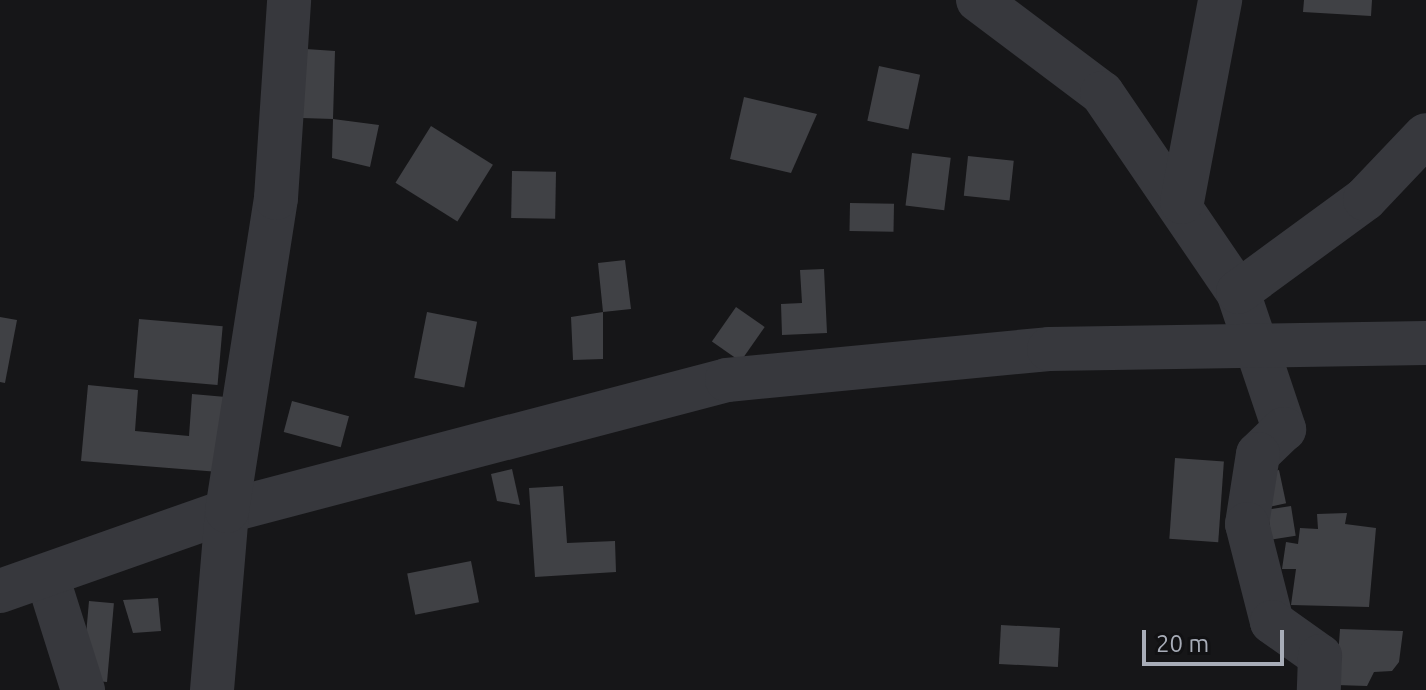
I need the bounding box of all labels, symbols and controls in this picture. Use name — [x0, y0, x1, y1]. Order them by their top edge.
scale bar — [1146, 614, 1288, 664]
text: 20 m — [1156, 630, 1209, 657]

